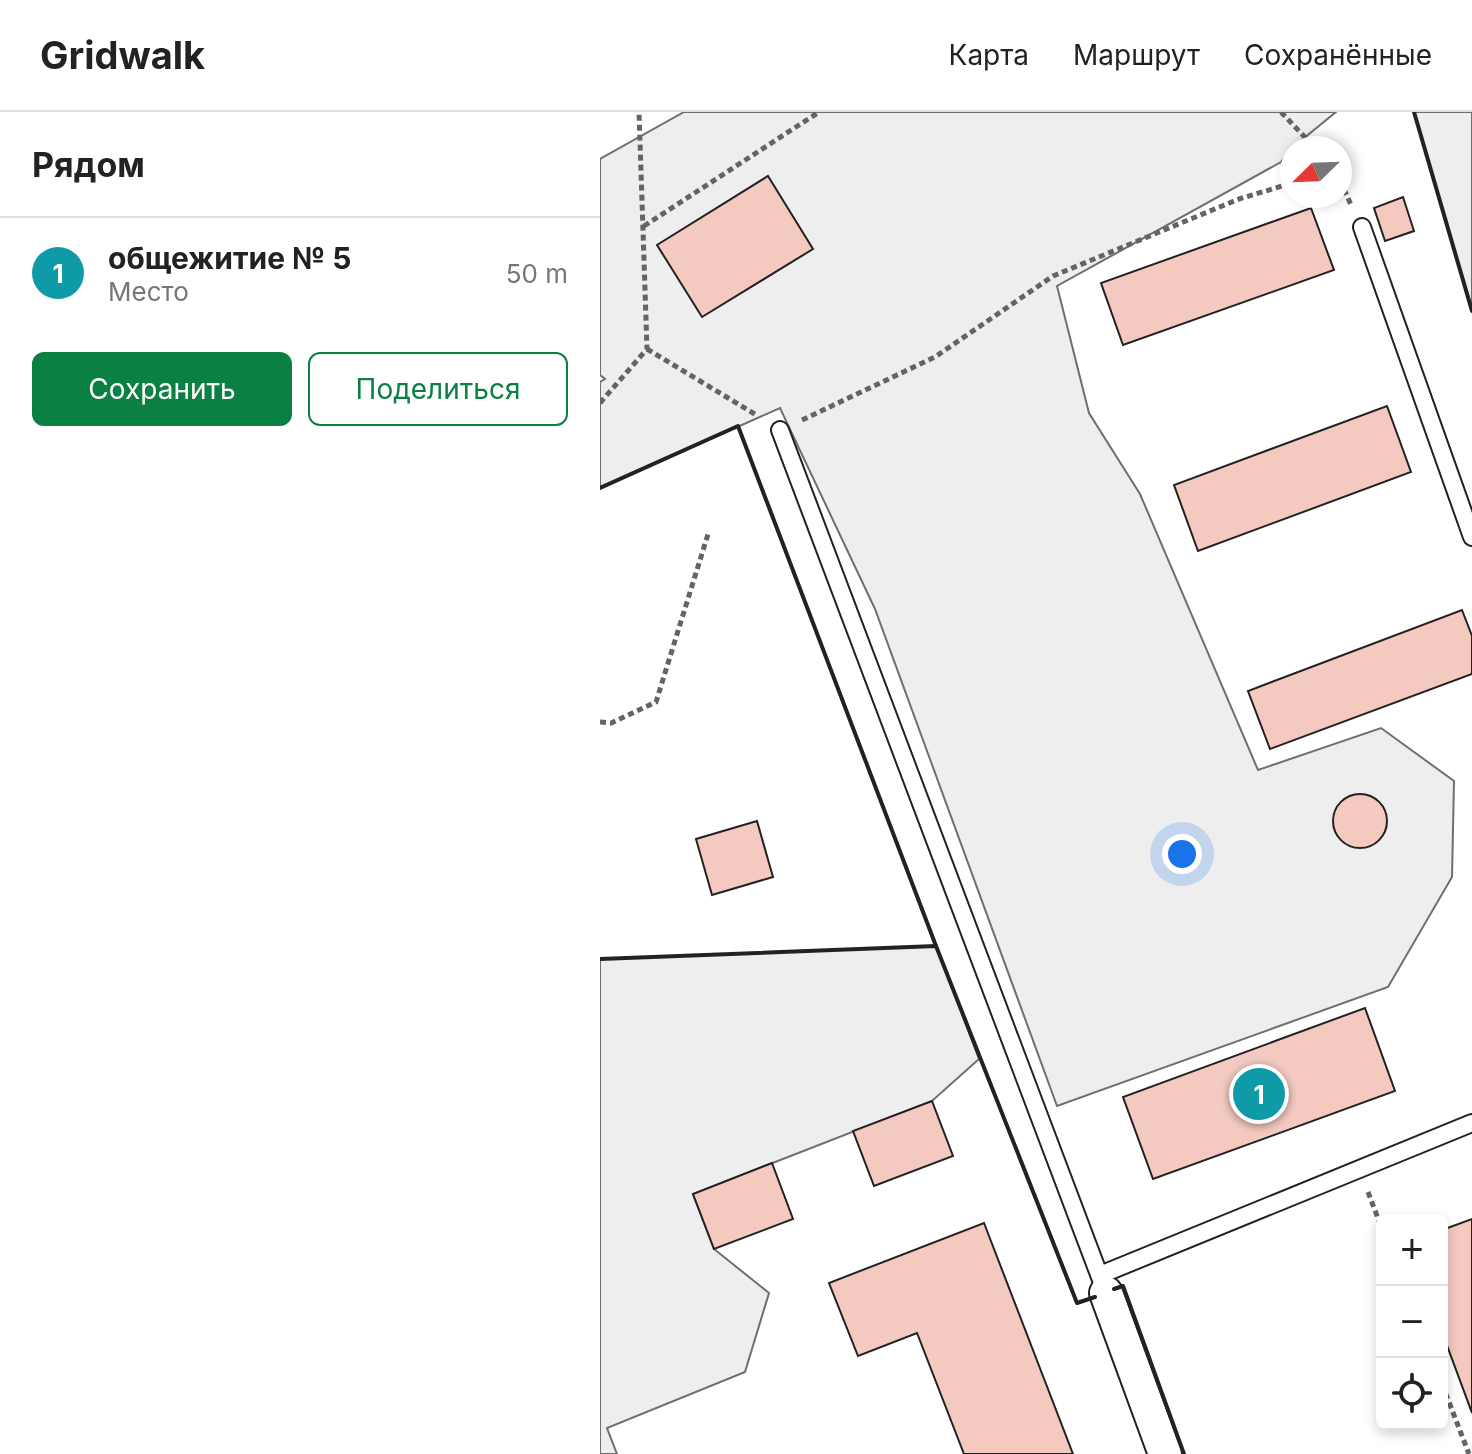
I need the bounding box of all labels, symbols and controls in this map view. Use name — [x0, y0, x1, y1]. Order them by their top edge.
text: Gridwalk — [40, 32, 205, 78]
text: Карта — [949, 38, 1029, 72]
text: Маршрут — [1073, 38, 1200, 72]
text: Сохранённые — [1244, 38, 1432, 72]
north arrow — [1280, 136, 1352, 208]
text: Рядом — [32, 144, 145, 185]
text: общежитие № 5 — [108, 240, 351, 276]
text: 1 — [52, 258, 64, 289]
text: 50 m — [506, 258, 568, 289]
text: Место — [108, 276, 189, 307]
button: Сохранить — [32, 352, 292, 426]
button: Поделиться — [308, 352, 568, 426]
your location — [1162, 834, 1202, 874]
pin: 1 — [1233, 1064, 1285, 1124]
map controls — [1376, 1214, 1448, 1430]
button: + — [1376, 1214, 1448, 1286]
button: − — [1376, 1286, 1448, 1358]
button: locate — [1376, 1358, 1448, 1430]

